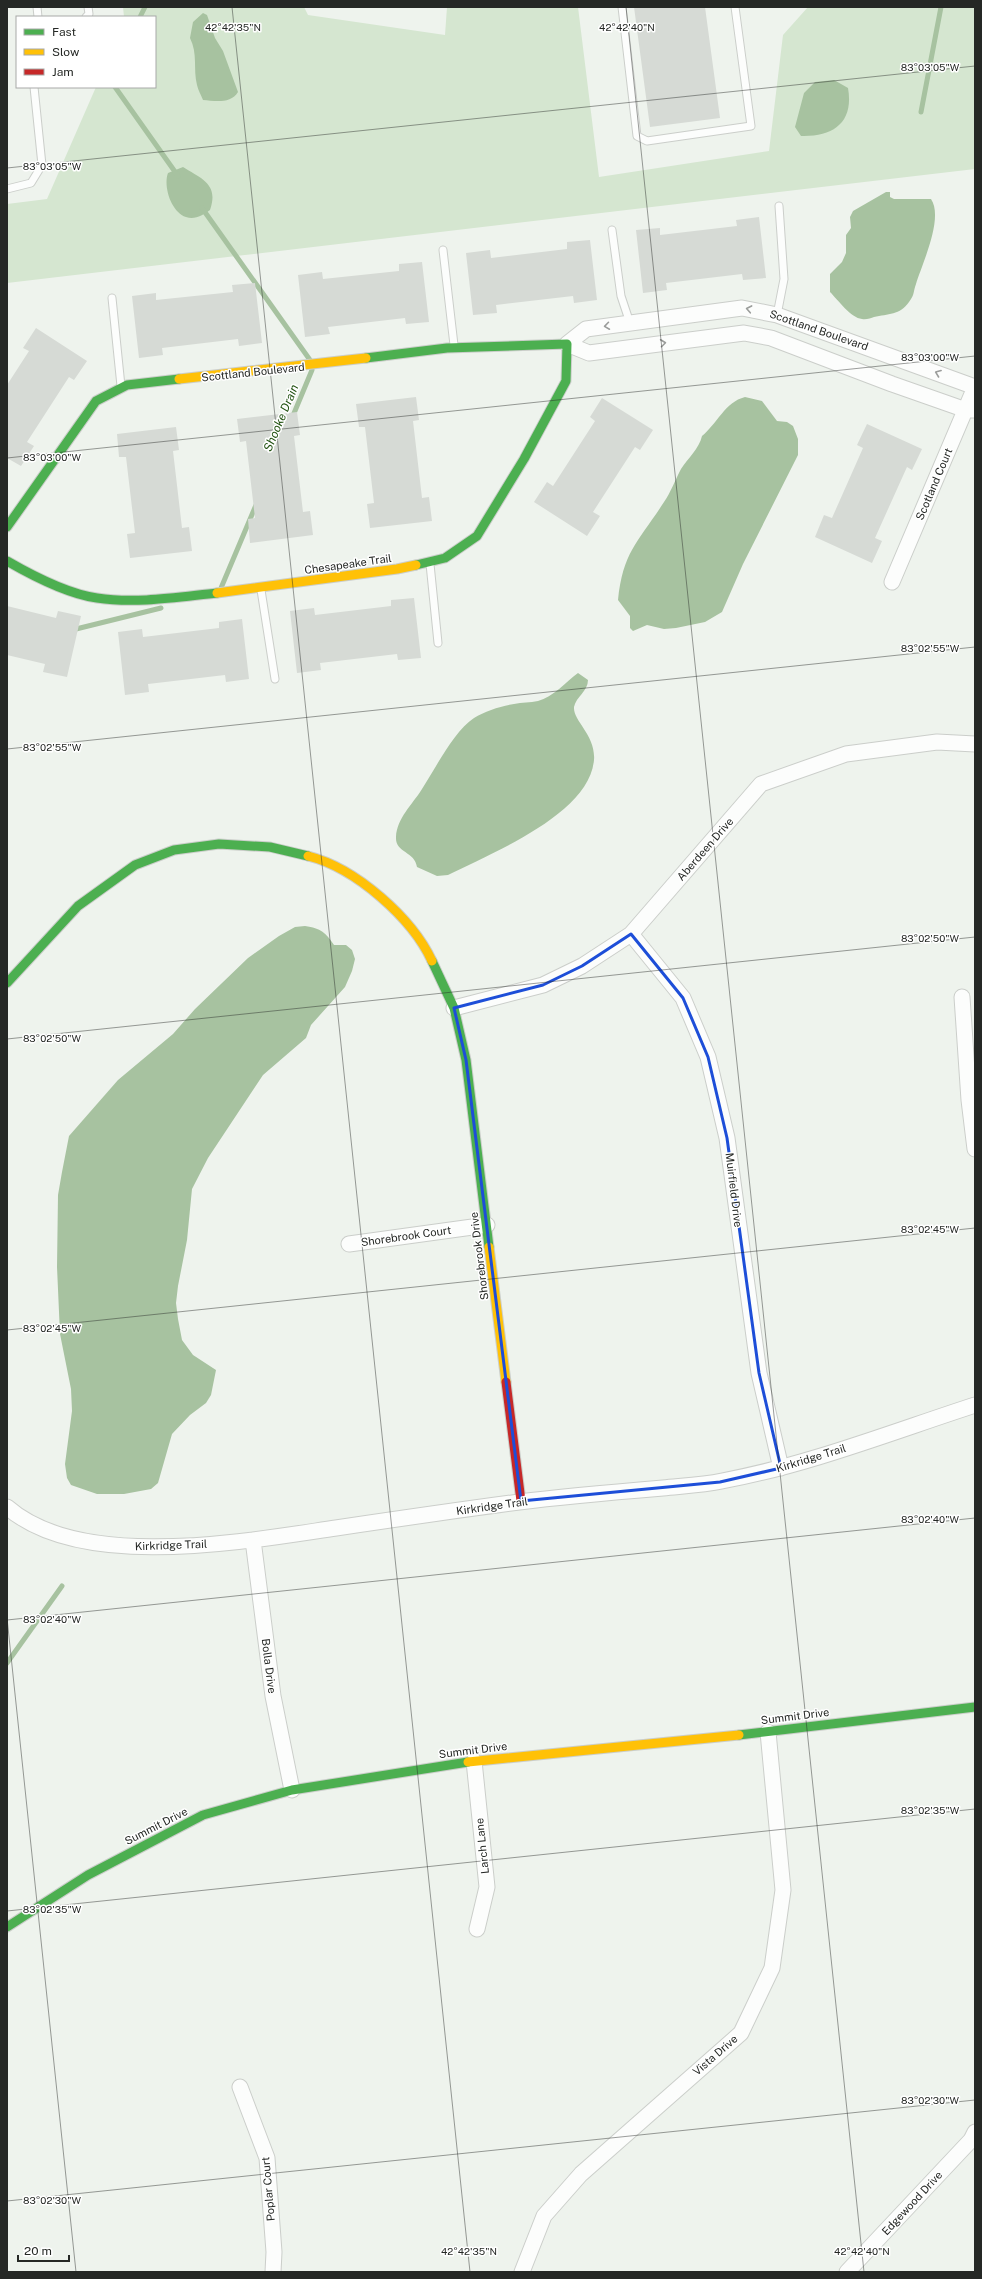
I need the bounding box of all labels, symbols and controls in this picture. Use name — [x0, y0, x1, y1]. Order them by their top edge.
legend — [16, 16, 156, 88]
text: 42°42'35"N — [205, 21, 261, 33]
text: 42°42'40"N — [599, 21, 655, 33]
text: Fast — [52, 25, 77, 39]
text: Slow — [52, 45, 80, 59]
text: 83°03'05"W — [901, 61, 960, 73]
text: Jam — [52, 65, 74, 79]
text: 83°03'05"W — [23, 160, 82, 172]
one-way arrow — [746, 306, 752, 314]
street label: Scottland Boulevard — [768, 307, 870, 353]
one-way arrow — [604, 321, 610, 330]
one-way arrow — [660, 339, 666, 348]
text: 83°03'00"W — [901, 351, 960, 363]
street label: Scottland Boulevard — [201, 361, 305, 383]
one-way arrow — [935, 370, 942, 378]
water label: Shooke Drain — [261, 382, 302, 454]
street label: Scotland Court — [913, 446, 955, 522]
text: 83°03'00"W — [23, 451, 82, 463]
street label: Chesapeake Trail — [304, 552, 392, 576]
text: 83°02'55"W — [901, 642, 960, 654]
text: 83°02'55"W — [23, 741, 82, 753]
street label: Aberdeen Drive — [674, 815, 736, 883]
text: 83°02'50"W — [901, 932, 960, 944]
text: 83°02'50"W — [23, 1032, 82, 1044]
street label: Muirfield Drive — [723, 1152, 745, 1228]
street label: Shorebrook Drive — [468, 1211, 490, 1301]
text: 83°02'45"W — [901, 1223, 960, 1235]
street label: Shorebrook Court — [360, 1224, 452, 1248]
text: 83°02'45"W — [23, 1322, 82, 1334]
street label: Kirkridge Trail — [775, 1442, 847, 1474]
street label: Kirkridge Trail — [455, 1495, 529, 1517]
text: 83°02'40"W — [901, 1513, 960, 1525]
street label: Kirkridge Trail — [135, 1538, 207, 1552]
text: 83°02'40"W — [23, 1613, 82, 1625]
street label: Bolla Drive — [260, 1638, 278, 1694]
street label: Summit Drive — [760, 1706, 830, 1726]
street label: Summit Drive — [438, 1740, 508, 1760]
text: 83°02'35"W — [901, 1804, 960, 1816]
street label: Summit Drive — [123, 1805, 189, 1847]
street label: Larch Lane — [473, 1817, 491, 1875]
text: 83°02'35"W — [23, 1903, 82, 1915]
street label: Vista Drive — [690, 2032, 740, 2078]
text: 83°02'30"W — [901, 2094, 959, 2106]
street label: Poplar Court — [259, 2156, 277, 2222]
street label: Edgewood Drive — [879, 2169, 945, 2237]
text: 83°02'30"W — [23, 2194, 81, 2206]
scale bar — [18, 2237, 69, 2263]
text: 20 m — [24, 2244, 52, 2258]
text: 42°42'35"N — [441, 2245, 497, 2257]
text: 42°42'40"N — [834, 2245, 890, 2257]

